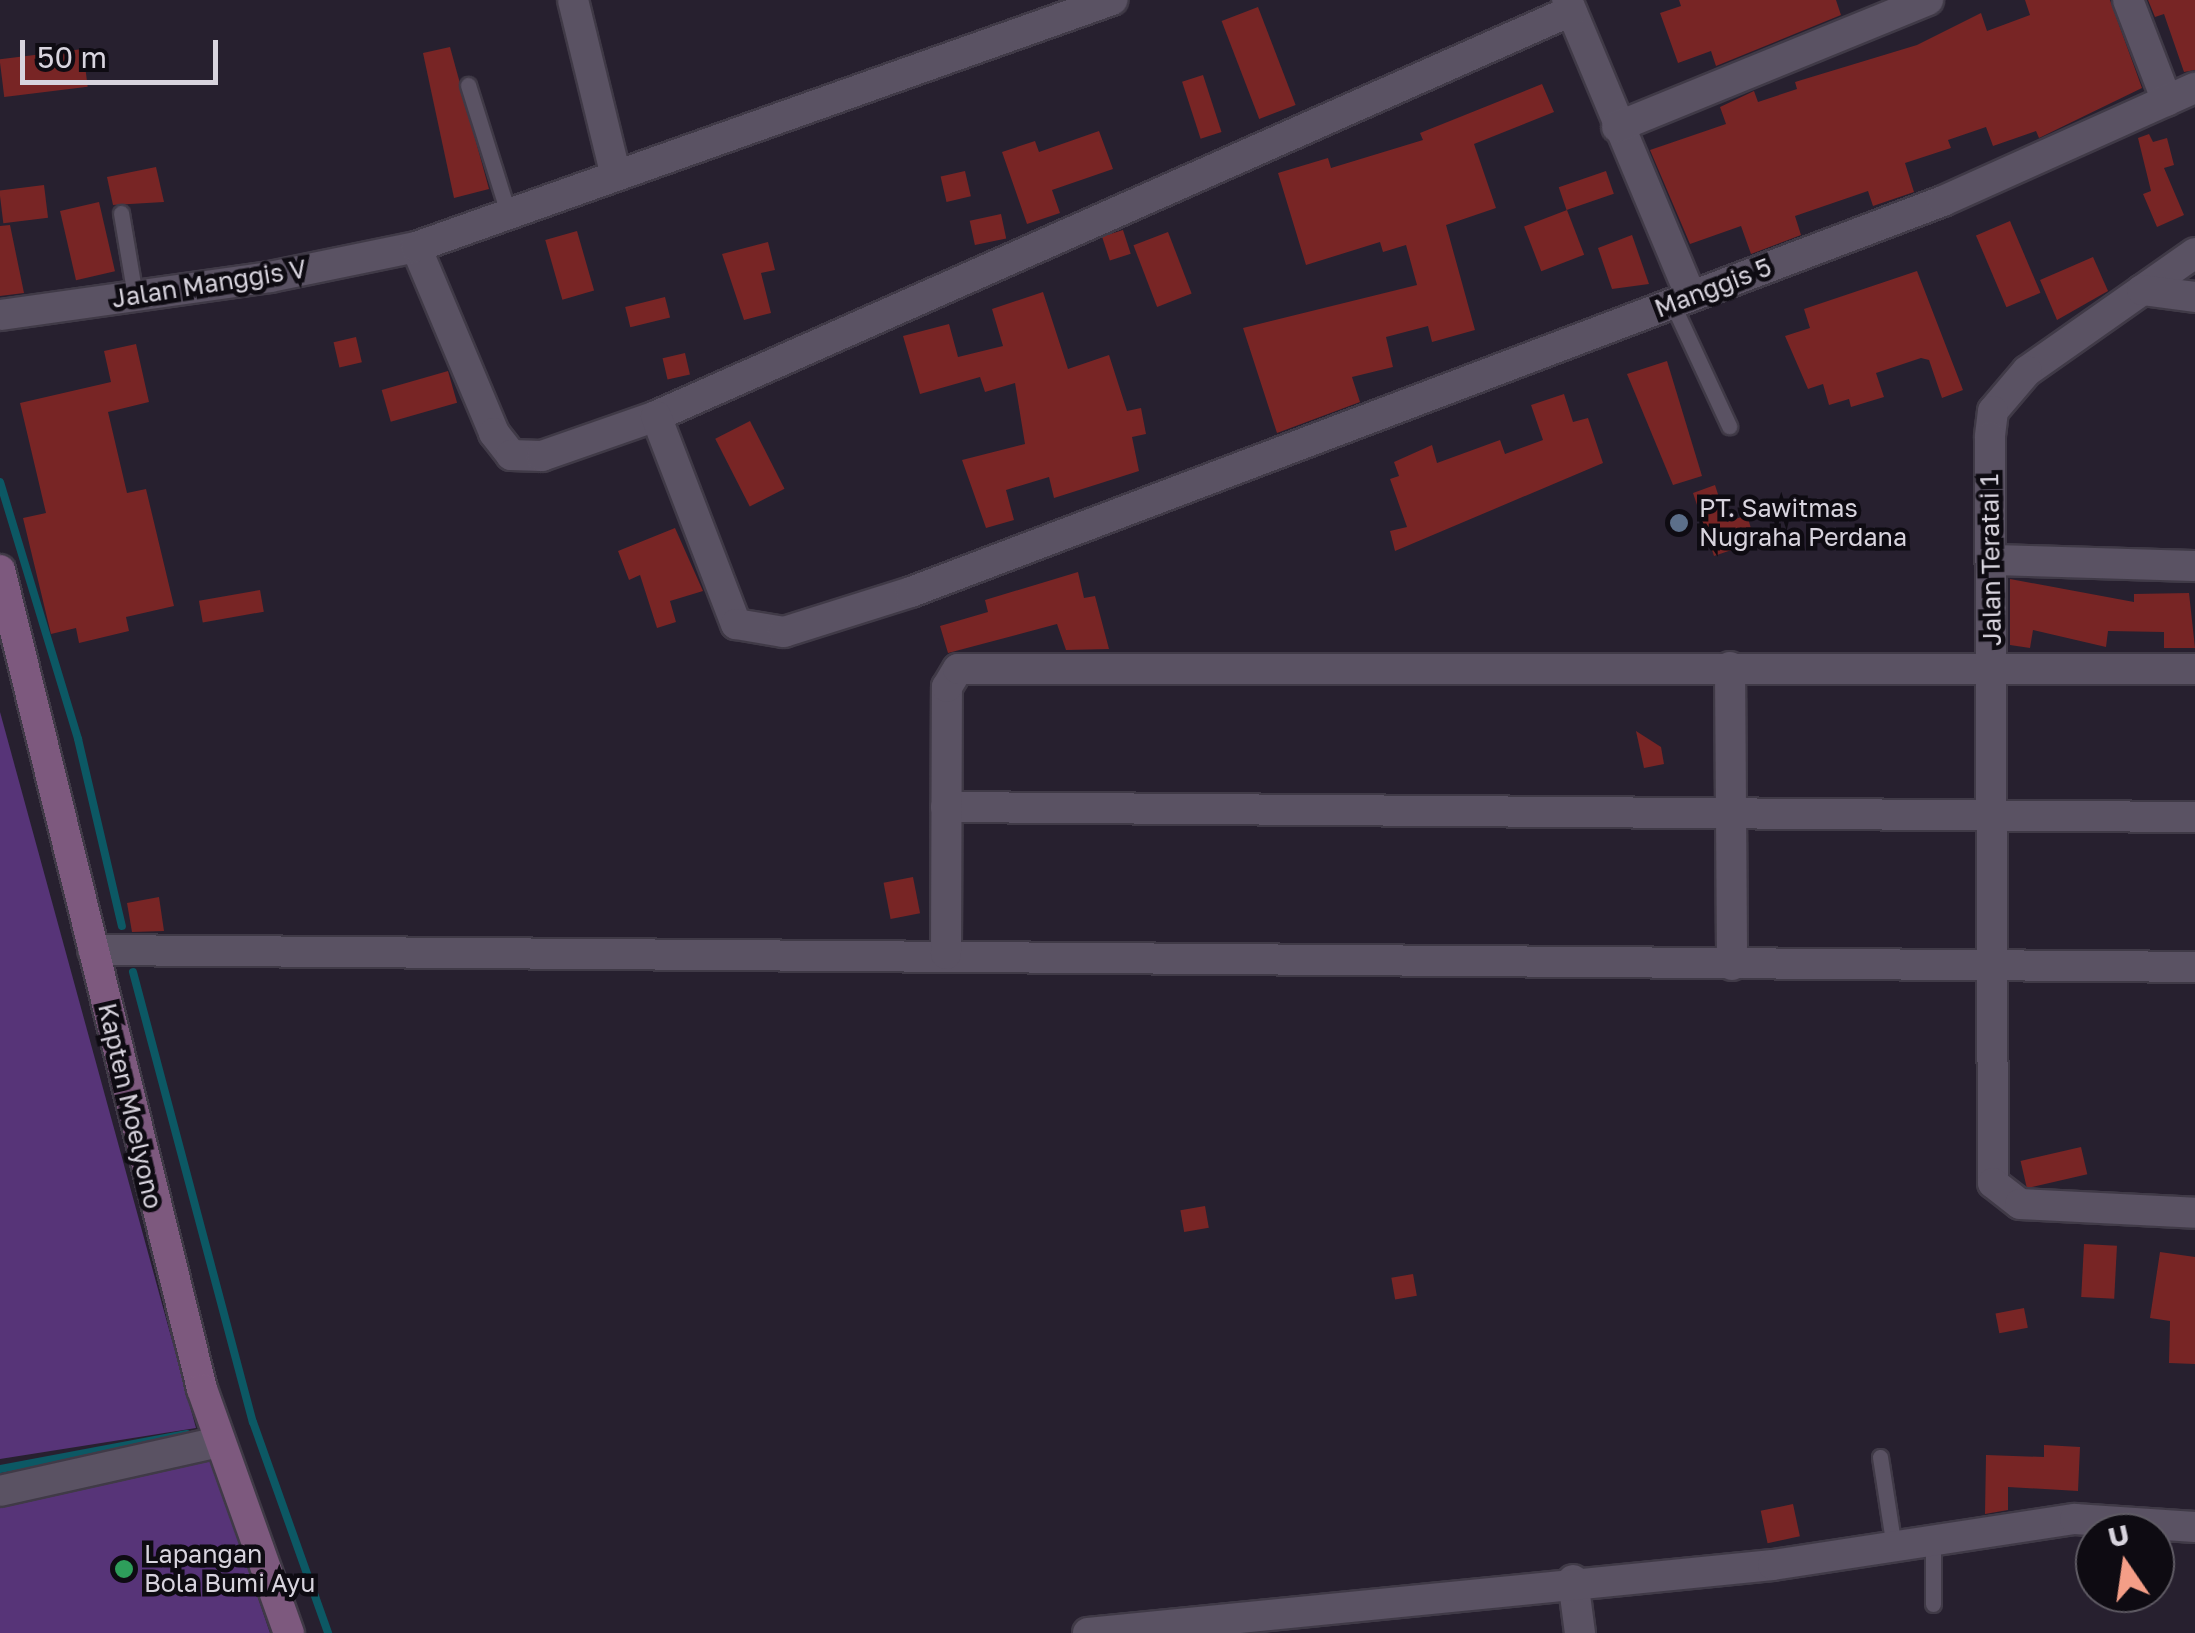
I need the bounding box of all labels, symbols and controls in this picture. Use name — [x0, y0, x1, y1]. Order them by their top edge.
scale bar — [25, 20, 222, 82]
text: 50 m — [37, 39, 107, 75]
street label: Manggis 5 — [1650, 252, 1776, 324]
street label: Jalan Manggis V — [110, 254, 308, 314]
street label: Jalan Teratai 1 — [1975, 474, 2007, 646]
place label: PT. Sawitmas Nugraha Perdana — [1699, 494, 1907, 553]
marker: PT. Sawitmas Nugraha Perdana — [1668, 512, 1690, 534]
street label: Kapten Moelyono — [92, 1000, 168, 1212]
north arrow — [2075, 1513, 2175, 1613]
text: U — [2105, 1517, 2132, 1554]
place label: Lapangan Bola Bumi Ayu — [144, 1540, 315, 1599]
marker: Lapangan Bola Bumi Ayu — [113, 1558, 135, 1580]

